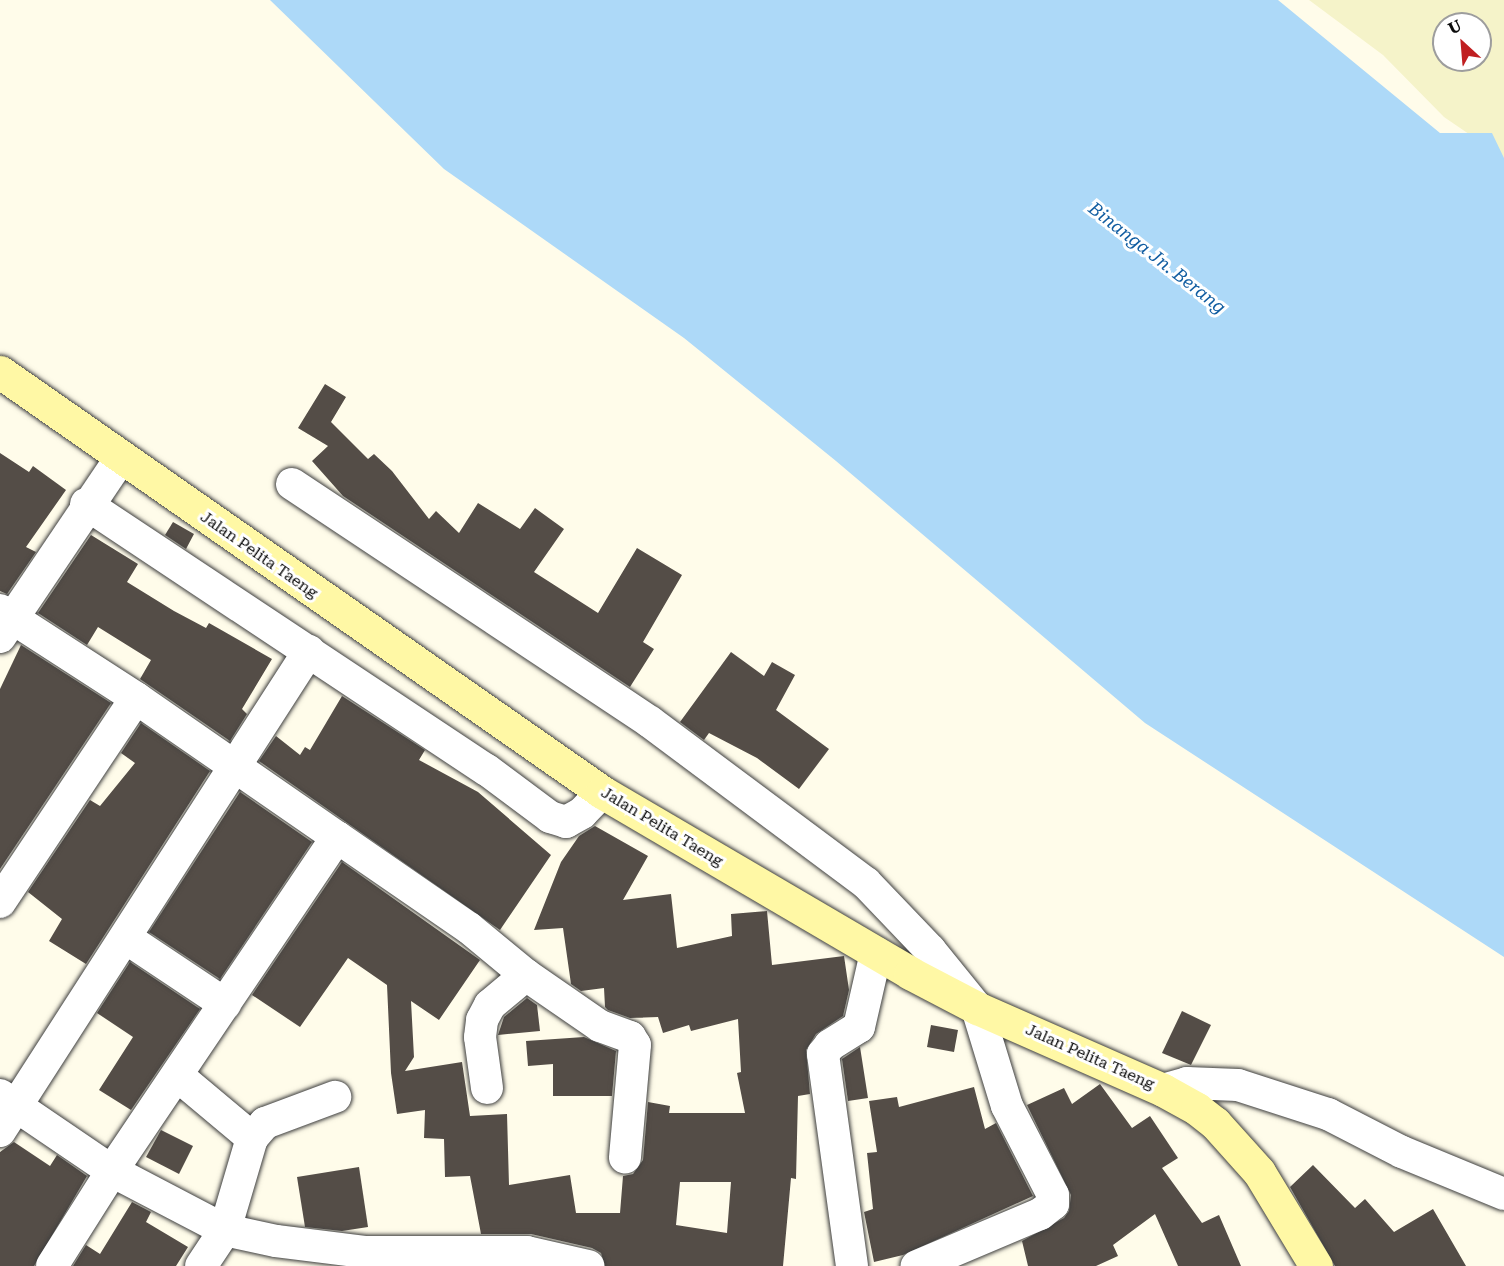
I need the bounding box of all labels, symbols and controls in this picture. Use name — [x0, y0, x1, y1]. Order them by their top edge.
north arrow — [1432, 12, 1492, 72]
text: U — [1445, 16, 1464, 38]
water label: Binanga Jn. Berang — [1084, 198, 1230, 318]
street label: Jalan Pelita Taeng — [197, 507, 321, 603]
street label: Jalan Pelita Taeng — [598, 783, 726, 871]
street label: Jalan Pelita Taeng — [1023, 1020, 1157, 1094]

